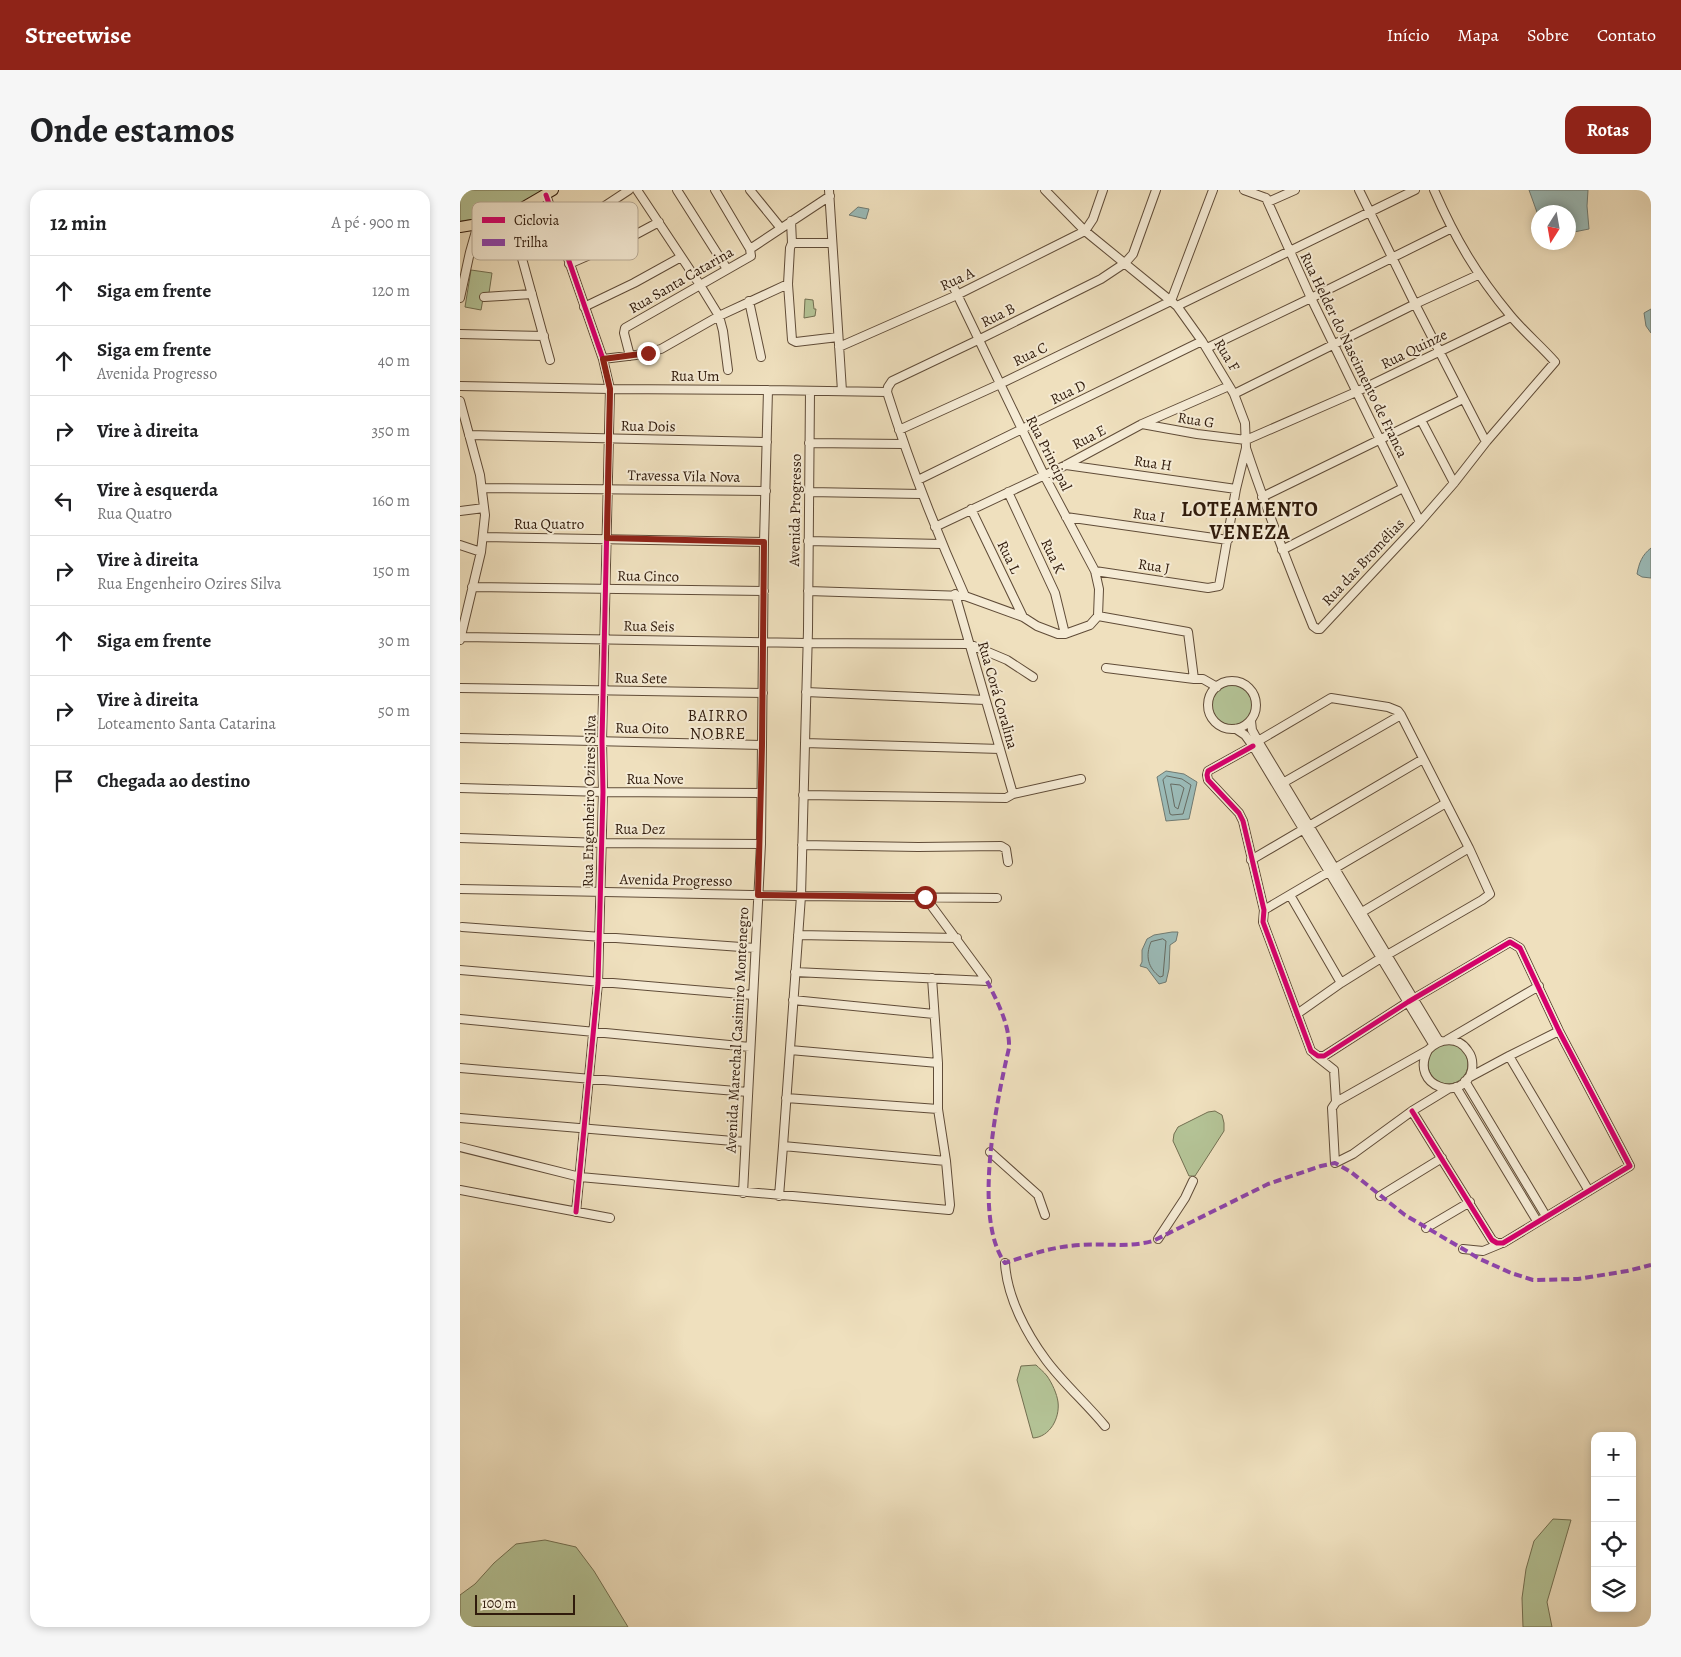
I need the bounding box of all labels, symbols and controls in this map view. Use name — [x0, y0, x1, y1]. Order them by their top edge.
text: Streetwise — [25, 19, 131, 51]
text: Início — [1387, 23, 1430, 47]
text: Mapa — [1458, 23, 1499, 47]
text: Sobre — [1527, 23, 1569, 47]
text: Contato — [1597, 23, 1656, 47]
text: Onde estamos — [30, 106, 235, 154]
button: Rotas — [1565, 106, 1651, 154]
legend — [472, 202, 638, 260]
north arrow — [1531, 205, 1576, 250]
text: 12 min — [50, 209, 107, 237]
text: Ciclovia — [514, 211, 560, 230]
text: A pé · 900 m — [332, 212, 410, 234]
text: Trilha — [514, 233, 548, 252]
street label: Rua Santa Catarina — [625, 242, 737, 318]
street label: Rua Helder do Nascimento de Franca — [1295, 249, 1413, 461]
street label: Rua A — [937, 262, 978, 296]
icon: ahead — [50, 277, 78, 305]
text: Siga em frente — [97, 278, 211, 304]
text: 120 m — [372, 280, 410, 302]
street label: Rua B — [978, 298, 1019, 332]
street label: Rua Quinze — [1378, 324, 1451, 374]
street label: Rua F — [1210, 335, 1245, 375]
text: Siga em frente — [97, 337, 211, 363]
street label: Rua C — [1009, 337, 1051, 371]
route end — [637, 342, 660, 365]
icon: ahead — [50, 347, 78, 375]
text: 40 m — [378, 350, 410, 372]
text: Avenida Progresso — [97, 363, 217, 385]
street label: Rua Um — [670, 366, 720, 386]
street label: Rua D — [1047, 375, 1089, 409]
street label: Rua G — [1176, 407, 1216, 433]
street label: Rua Principal — [1021, 412, 1077, 494]
street label: Rua Dois — [620, 416, 676, 436]
icon: right — [50, 417, 78, 445]
text: Vire à direita — [97, 418, 199, 444]
text: 350 m — [371, 420, 410, 442]
street label: Rua E — [1069, 420, 1109, 454]
street label: Rua H — [1133, 450, 1173, 476]
street label: Avenida Progresso — [784, 454, 806, 567]
street label: Travessa Vila Nova — [627, 465, 741, 487]
text: Vire à esquerda — [97, 477, 218, 503]
icon: left — [50, 487, 78, 515]
text: 160 m — [372, 490, 410, 512]
district label: LOTEAMENTO VENEZA — [1181, 496, 1319, 546]
text: Rua Quatro — [97, 503, 172, 525]
street label: Rua I — [1132, 503, 1166, 527]
street label: Rua Quatro — [514, 514, 584, 534]
street label: Rua das Bromélias — [1317, 514, 1409, 610]
street label: Rua K — [1036, 535, 1070, 577]
street label: Rua L — [992, 537, 1026, 577]
text: Vire à direita — [97, 547, 199, 573]
street label: Rua J — [1137, 554, 1171, 578]
icon: right — [50, 557, 78, 585]
text: 150 m — [373, 560, 410, 582]
street label: Rua Cinco — [617, 565, 679, 587]
text: Rua Engenheiro Ozires Silva — [97, 573, 281, 595]
street label: Rua Seis — [623, 616, 675, 636]
icon: ahead — [50, 627, 78, 655]
text: Siga em frente — [97, 628, 211, 654]
text: 30 m — [378, 630, 410, 652]
street label: Rua Corá Coralina — [973, 639, 1023, 751]
street label: Rua Sete — [614, 668, 668, 688]
text: Vire à direita — [97, 687, 199, 713]
icon: right — [50, 697, 78, 725]
text: 50 m — [378, 700, 410, 722]
district label: BAIRRO NOBRE — [687, 705, 749, 745]
text: Loteamento Santa Catarina — [97, 713, 276, 735]
street label: Rua Engenheiro Ozires Silva — [577, 714, 601, 888]
street label: Rua Oito — [615, 718, 669, 738]
icon: arrive — [50, 767, 78, 795]
text: Chegada ao destino — [97, 768, 250, 794]
street label: Rua Nove — [626, 769, 684, 789]
street label: Rua Dez — [615, 819, 666, 839]
street label: Avenida Progresso — [619, 869, 732, 891]
route start — [914, 886, 937, 909]
street label: Avenida Marechal Casimiro Montenegro — [721, 906, 753, 1155]
map controls — [1591, 1432, 1636, 1612]
button: + — [1591, 1432, 1636, 1477]
button: − — [1591, 1477, 1636, 1522]
button: locate — [1591, 1522, 1636, 1567]
button: layers — [1591, 1567, 1636, 1612]
scale bar — [475, 1592, 575, 1615]
text: 100 m — [482, 1594, 516, 1613]

